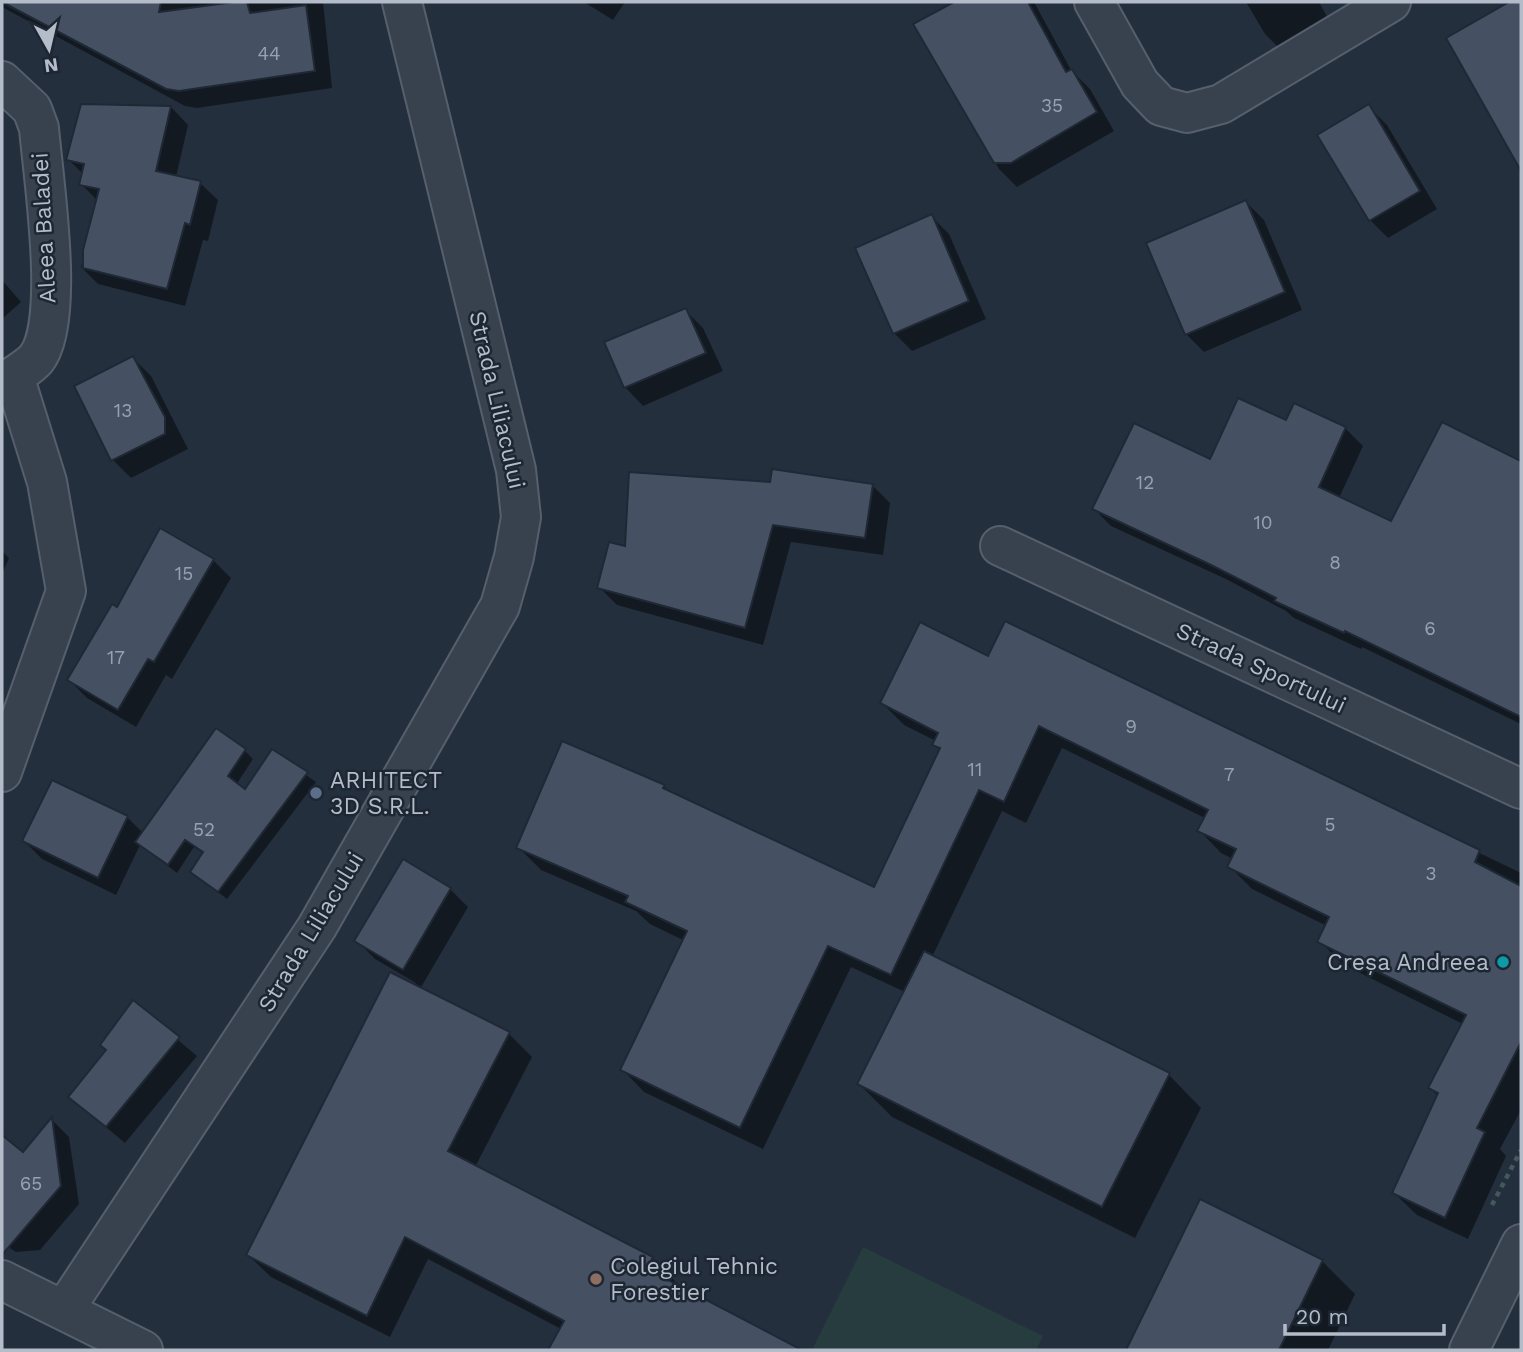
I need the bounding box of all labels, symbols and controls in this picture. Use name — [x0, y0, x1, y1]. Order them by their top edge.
north arrow — [14, 14, 84, 84]
house number: 44 — [257, 42, 281, 65]
text: N — [43, 53, 60, 78]
house number: 35 — [1041, 94, 1063, 117]
street label: Aleea Baladei — [27, 152, 61, 304]
street label: Strada Liliacului — [463, 308, 531, 492]
house number: 13 — [114, 399, 132, 422]
house number: 12 — [1136, 471, 1154, 494]
house number: 10 — [1253, 511, 1273, 534]
house number: 8 — [1329, 551, 1341, 574]
house number: 15 — [175, 562, 193, 585]
street label: Strada Sportului — [1172, 617, 1350, 719]
house number: 6 — [1424, 617, 1436, 640]
house number: 17 — [107, 646, 125, 669]
house number: 9 — [1125, 715, 1137, 738]
house number: 11 — [968, 758, 982, 781]
house number: 7 — [1224, 763, 1234, 786]
place label: ARHITECT 3D S.R.L. — [330, 767, 442, 820]
marker: ARHITECT 3D S.R.L. — [308, 785, 324, 801]
house number: 5 — [1324, 813, 1336, 836]
house number: 52 — [193, 818, 215, 841]
street label: Strada Liliacului — [253, 847, 369, 1017]
house number: 3 — [1425, 862, 1437, 885]
place label: Creșa Andreea — [1327, 949, 1489, 976]
marker: Creșa Andreea — [1495, 954, 1511, 970]
house number: 65 — [20, 1172, 42, 1195]
place label: Colegiul Tehnic Forestier — [610, 1253, 778, 1306]
marker: Colegiul Tehnic Forestier — [588, 1271, 604, 1287]
scale bar — [1285, 1292, 1444, 1336]
text: 20 m — [1296, 1304, 1348, 1329]

